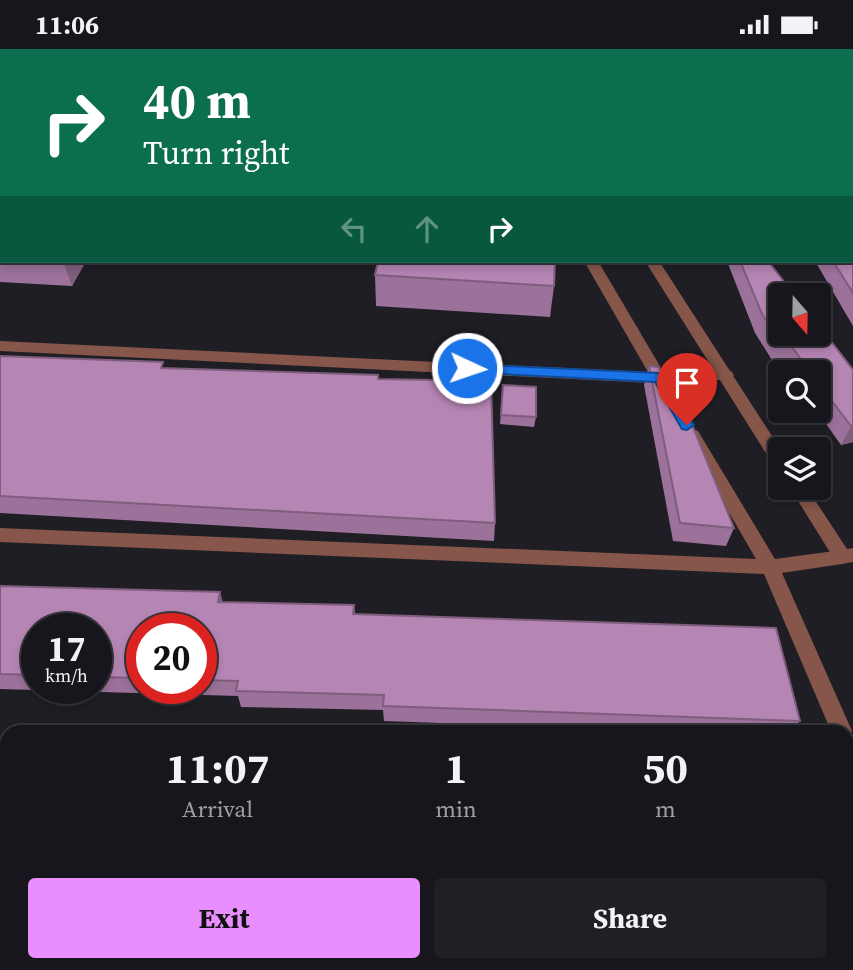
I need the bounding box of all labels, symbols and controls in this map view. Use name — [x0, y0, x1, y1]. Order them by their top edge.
text: 11:06 — [35, 7, 99, 43]
text: 40 m — [143, 67, 251, 134]
icon: right — [28, 77, 119, 168]
text: Turn right — [143, 131, 289, 175]
icon: left — [335, 210, 373, 248]
icon: ahead — [408, 210, 446, 248]
icon: right — [481, 210, 519, 248]
north arrow — [768, 283, 831, 347]
map controls — [768, 283, 831, 500]
position arrow — [430, 331, 504, 405]
pin — [657, 353, 717, 425]
button: search — [768, 360, 831, 423]
icon: arrive — [668, 364, 706, 402]
button: layers — [768, 437, 831, 500]
speed limit sign: 20 — [126, 613, 217, 704]
text: 17 — [48, 625, 85, 673]
text: km/h — [45, 663, 88, 688]
text: 11:07 — [166, 739, 269, 797]
text: 1 — [445, 739, 467, 797]
text: 50 — [643, 739, 688, 797]
text: Arrival — [182, 793, 253, 825]
text: min — [435, 793, 477, 825]
text: m — [655, 793, 676, 825]
button: Exit — [28, 878, 420, 958]
button: Share — [434, 878, 826, 958]

